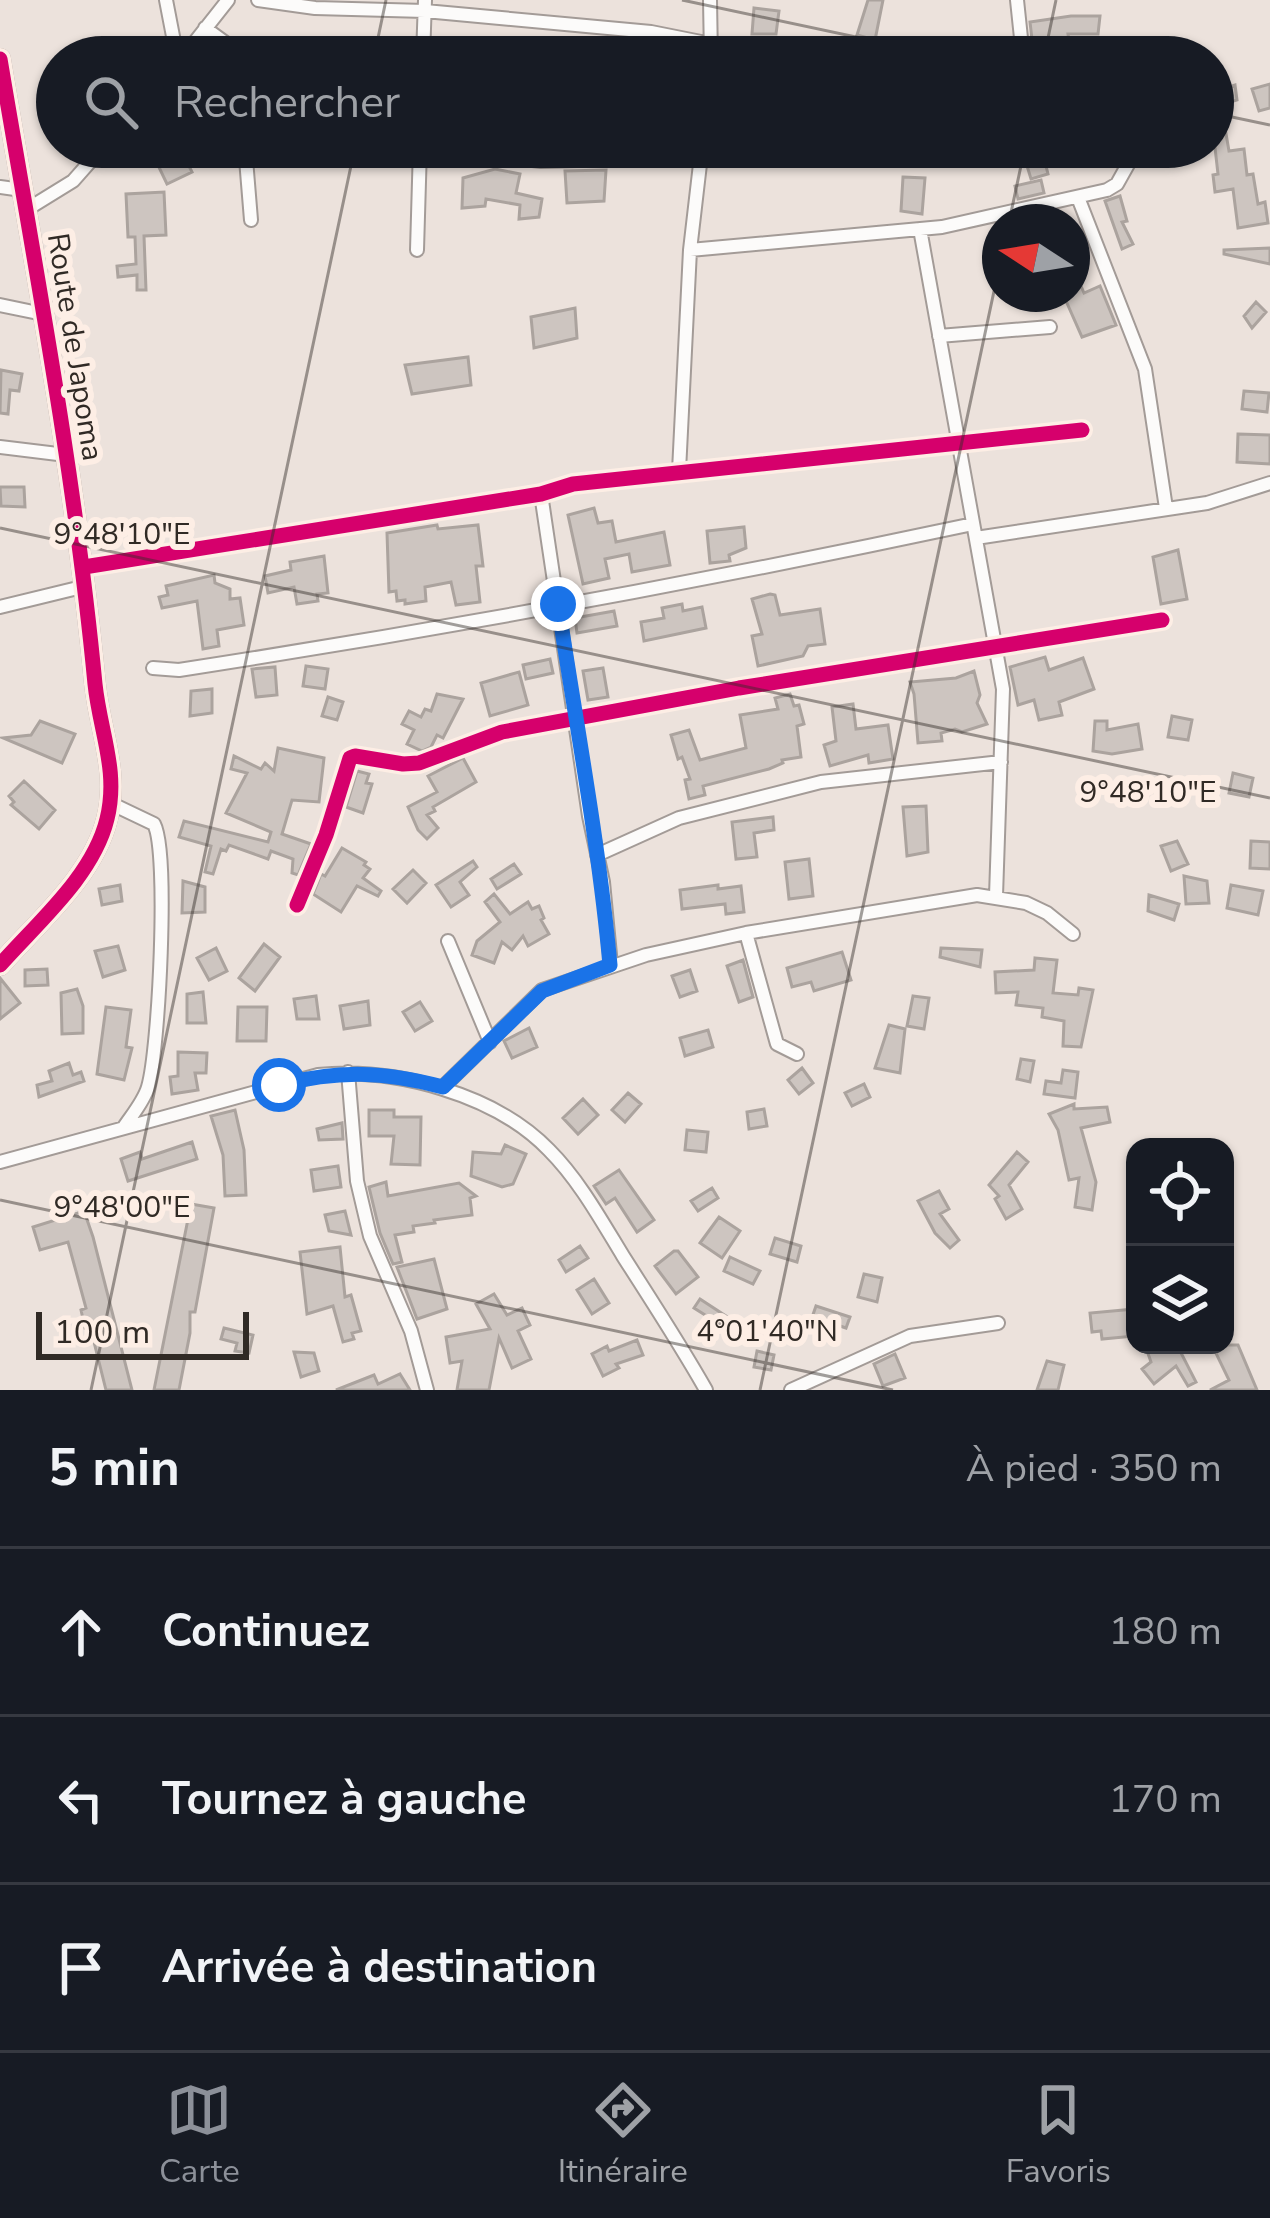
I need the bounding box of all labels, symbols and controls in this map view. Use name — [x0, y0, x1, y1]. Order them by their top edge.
search box — [36, 36, 1234, 168]
icon: search — [78, 69, 144, 135]
text: Rechercher — [174, 72, 400, 133]
north arrow — [982, 204, 1090, 312]
street label: Route de Japoma — [37, 230, 113, 464]
text: 9°48'10"E — [54, 514, 190, 555]
route end — [531, 577, 585, 631]
text: 9°48'10"E — [1080, 772, 1216, 813]
route start — [252, 1058, 306, 1112]
map controls — [1126, 1138, 1234, 1354]
button: locate — [1126, 1138, 1234, 1246]
text: 9°48'00"E — [54, 1187, 190, 1228]
button: layers — [1126, 1246, 1234, 1354]
scale bar — [36, 1306, 249, 1359]
text: 100 m — [54, 1310, 150, 1355]
text: 4°01'40"N — [696, 1311, 838, 1352]
text: 5 min — [48, 1433, 180, 1503]
text: À pied · 350 m — [966, 1442, 1222, 1495]
icon: ahead — [48, 1599, 114, 1665]
text: Continuez — [162, 1601, 370, 1662]
text: 180 m — [1108, 1605, 1222, 1658]
icon: left — [48, 1767, 114, 1833]
text: Tournez à gauche — [162, 1769, 527, 1830]
text: 170 m — [1108, 1773, 1222, 1826]
icon: arrive — [48, 1935, 114, 2001]
text: Arrivée à destination — [162, 1937, 597, 1998]
tab: Carte — [159, 2077, 240, 2194]
tab: Itinéraire — [558, 2077, 688, 2194]
tab: Favoris — [1006, 2077, 1111, 2194]

